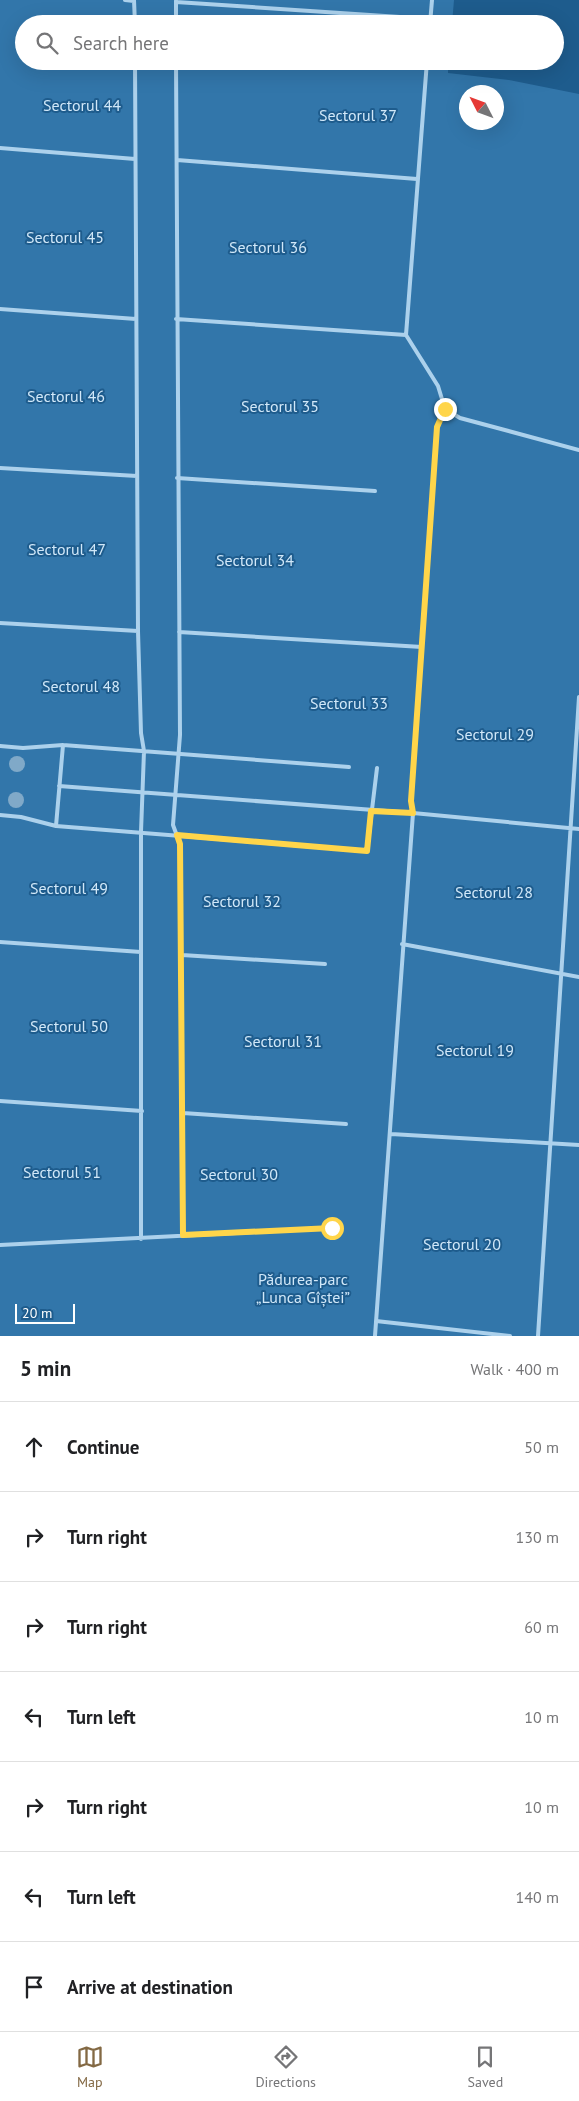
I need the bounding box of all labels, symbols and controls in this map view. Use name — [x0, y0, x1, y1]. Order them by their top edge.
search box — [15, 15, 564, 70]
icon: search — [33, 29, 61, 57]
text: Search here — [73, 31, 169, 55]
north arrow — [459, 85, 504, 130]
park label: Sectorul 44 — [43, 95, 121, 115]
park label: Sectorul 37 — [319, 105, 397, 125]
park label: Sectorul 45 — [26, 227, 104, 247]
park label: Sectorul 36 — [229, 237, 307, 257]
park label: Sectorul 46 — [27, 386, 105, 406]
park label: Sectorul 35 — [241, 396, 319, 416]
route end — [434, 398, 457, 421]
park label: Sectorul 47 — [28, 539, 106, 559]
park label: Sectorul 34 — [216, 550, 294, 570]
park label: Sectorul 48 — [42, 676, 120, 696]
park label: Sectorul 33 — [310, 693, 388, 713]
park label: Sectorul 29 — [456, 724, 534, 744]
park label: Sectorul 49 — [30, 878, 108, 898]
park label: Sectorul 28 — [455, 882, 533, 902]
park label: Sectorul 32 — [203, 891, 281, 911]
park label: Sectorul 50 — [30, 1016, 108, 1036]
park label: Sectorul 31 — [244, 1031, 322, 1051]
park label: Sectorul 19 — [436, 1040, 514, 1060]
park label: Sectorul 51 — [23, 1162, 101, 1182]
park label: Sectorul 30 — [200, 1164, 278, 1184]
route start — [321, 1217, 344, 1240]
park label: Sectorul 20 — [423, 1234, 501, 1254]
park label: Pădurea-parc „Lunca Gîștei” — [256, 1269, 350, 1307]
scale bar — [15, 1301, 75, 1324]
text: 20 m — [22, 1304, 52, 1322]
text: 5 min — [20, 1355, 71, 1382]
text: Walk · 400 m — [470, 1359, 559, 1379]
icon: ahead — [20, 1433, 48, 1461]
text: Continue — [67, 1435, 139, 1459]
text: 50 m — [524, 1437, 559, 1457]
icon: right — [20, 1523, 48, 1551]
text: Turn right — [67, 1525, 147, 1549]
text: 130 m — [516, 1527, 559, 1547]
icon: right — [20, 1613, 48, 1641]
text: Turn right — [67, 1615, 147, 1639]
text: 60 m — [524, 1617, 559, 1637]
icon: left — [20, 1703, 48, 1731]
text: Turn left — [67, 1705, 136, 1729]
text: 10 m — [524, 1707, 559, 1727]
icon: right — [20, 1793, 48, 1821]
text: Turn right — [67, 1795, 147, 1819]
text: 10 m — [524, 1797, 559, 1817]
icon: left — [20, 1883, 48, 1911]
text: Turn left — [67, 1885, 136, 1909]
text: 140 m — [516, 1887, 559, 1907]
icon: arrive — [20, 1973, 48, 2001]
text: Arrive at destination — [67, 1975, 233, 1999]
tab: Map — [76, 2043, 104, 2091]
tab: Directions — [255, 2043, 316, 2091]
tab: Saved — [468, 2043, 503, 2091]

